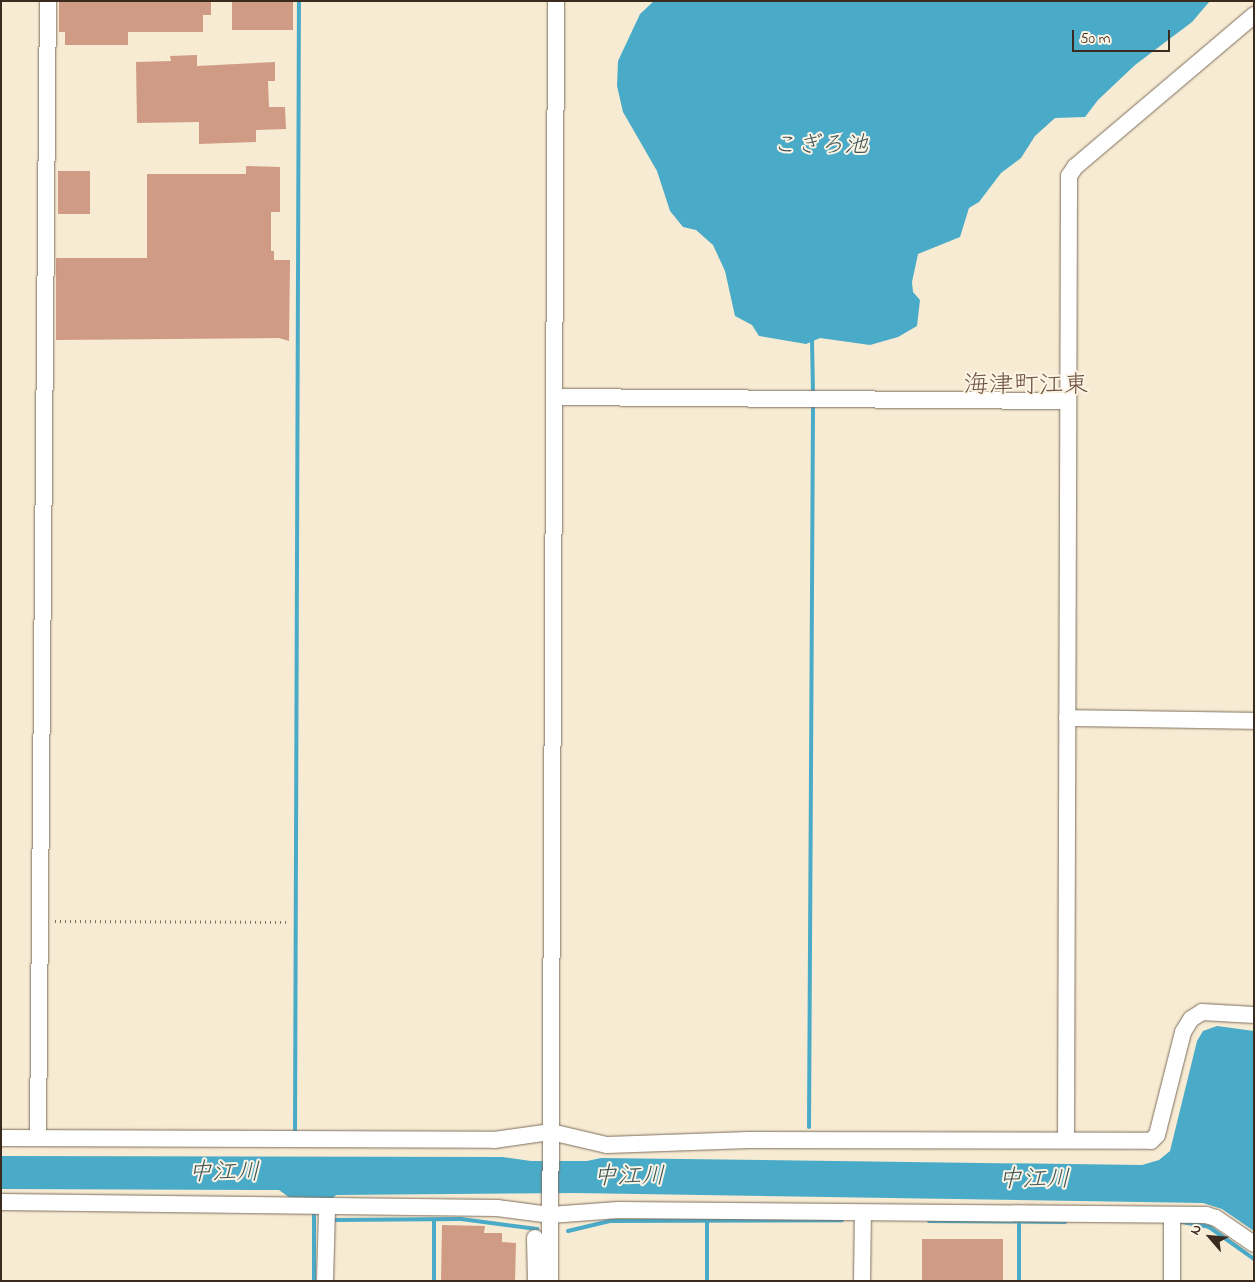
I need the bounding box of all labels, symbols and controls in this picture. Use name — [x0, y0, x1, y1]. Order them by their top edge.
scale bar — [1075, 20, 1172, 52]
text: 50 m — [1080, 28, 1110, 50]
water label: こぎろ池 — [772, 133, 868, 161]
district label: 海津町江東 — [964, 371, 1088, 401]
water label: 中江川 — [188, 1160, 260, 1188]
water label: 中江川 — [593, 1164, 665, 1192]
water label: 中江川 — [998, 1167, 1070, 1195]
north arrow — [1185, 1212, 1235, 1262]
text: N — [1185, 1221, 1208, 1239]

